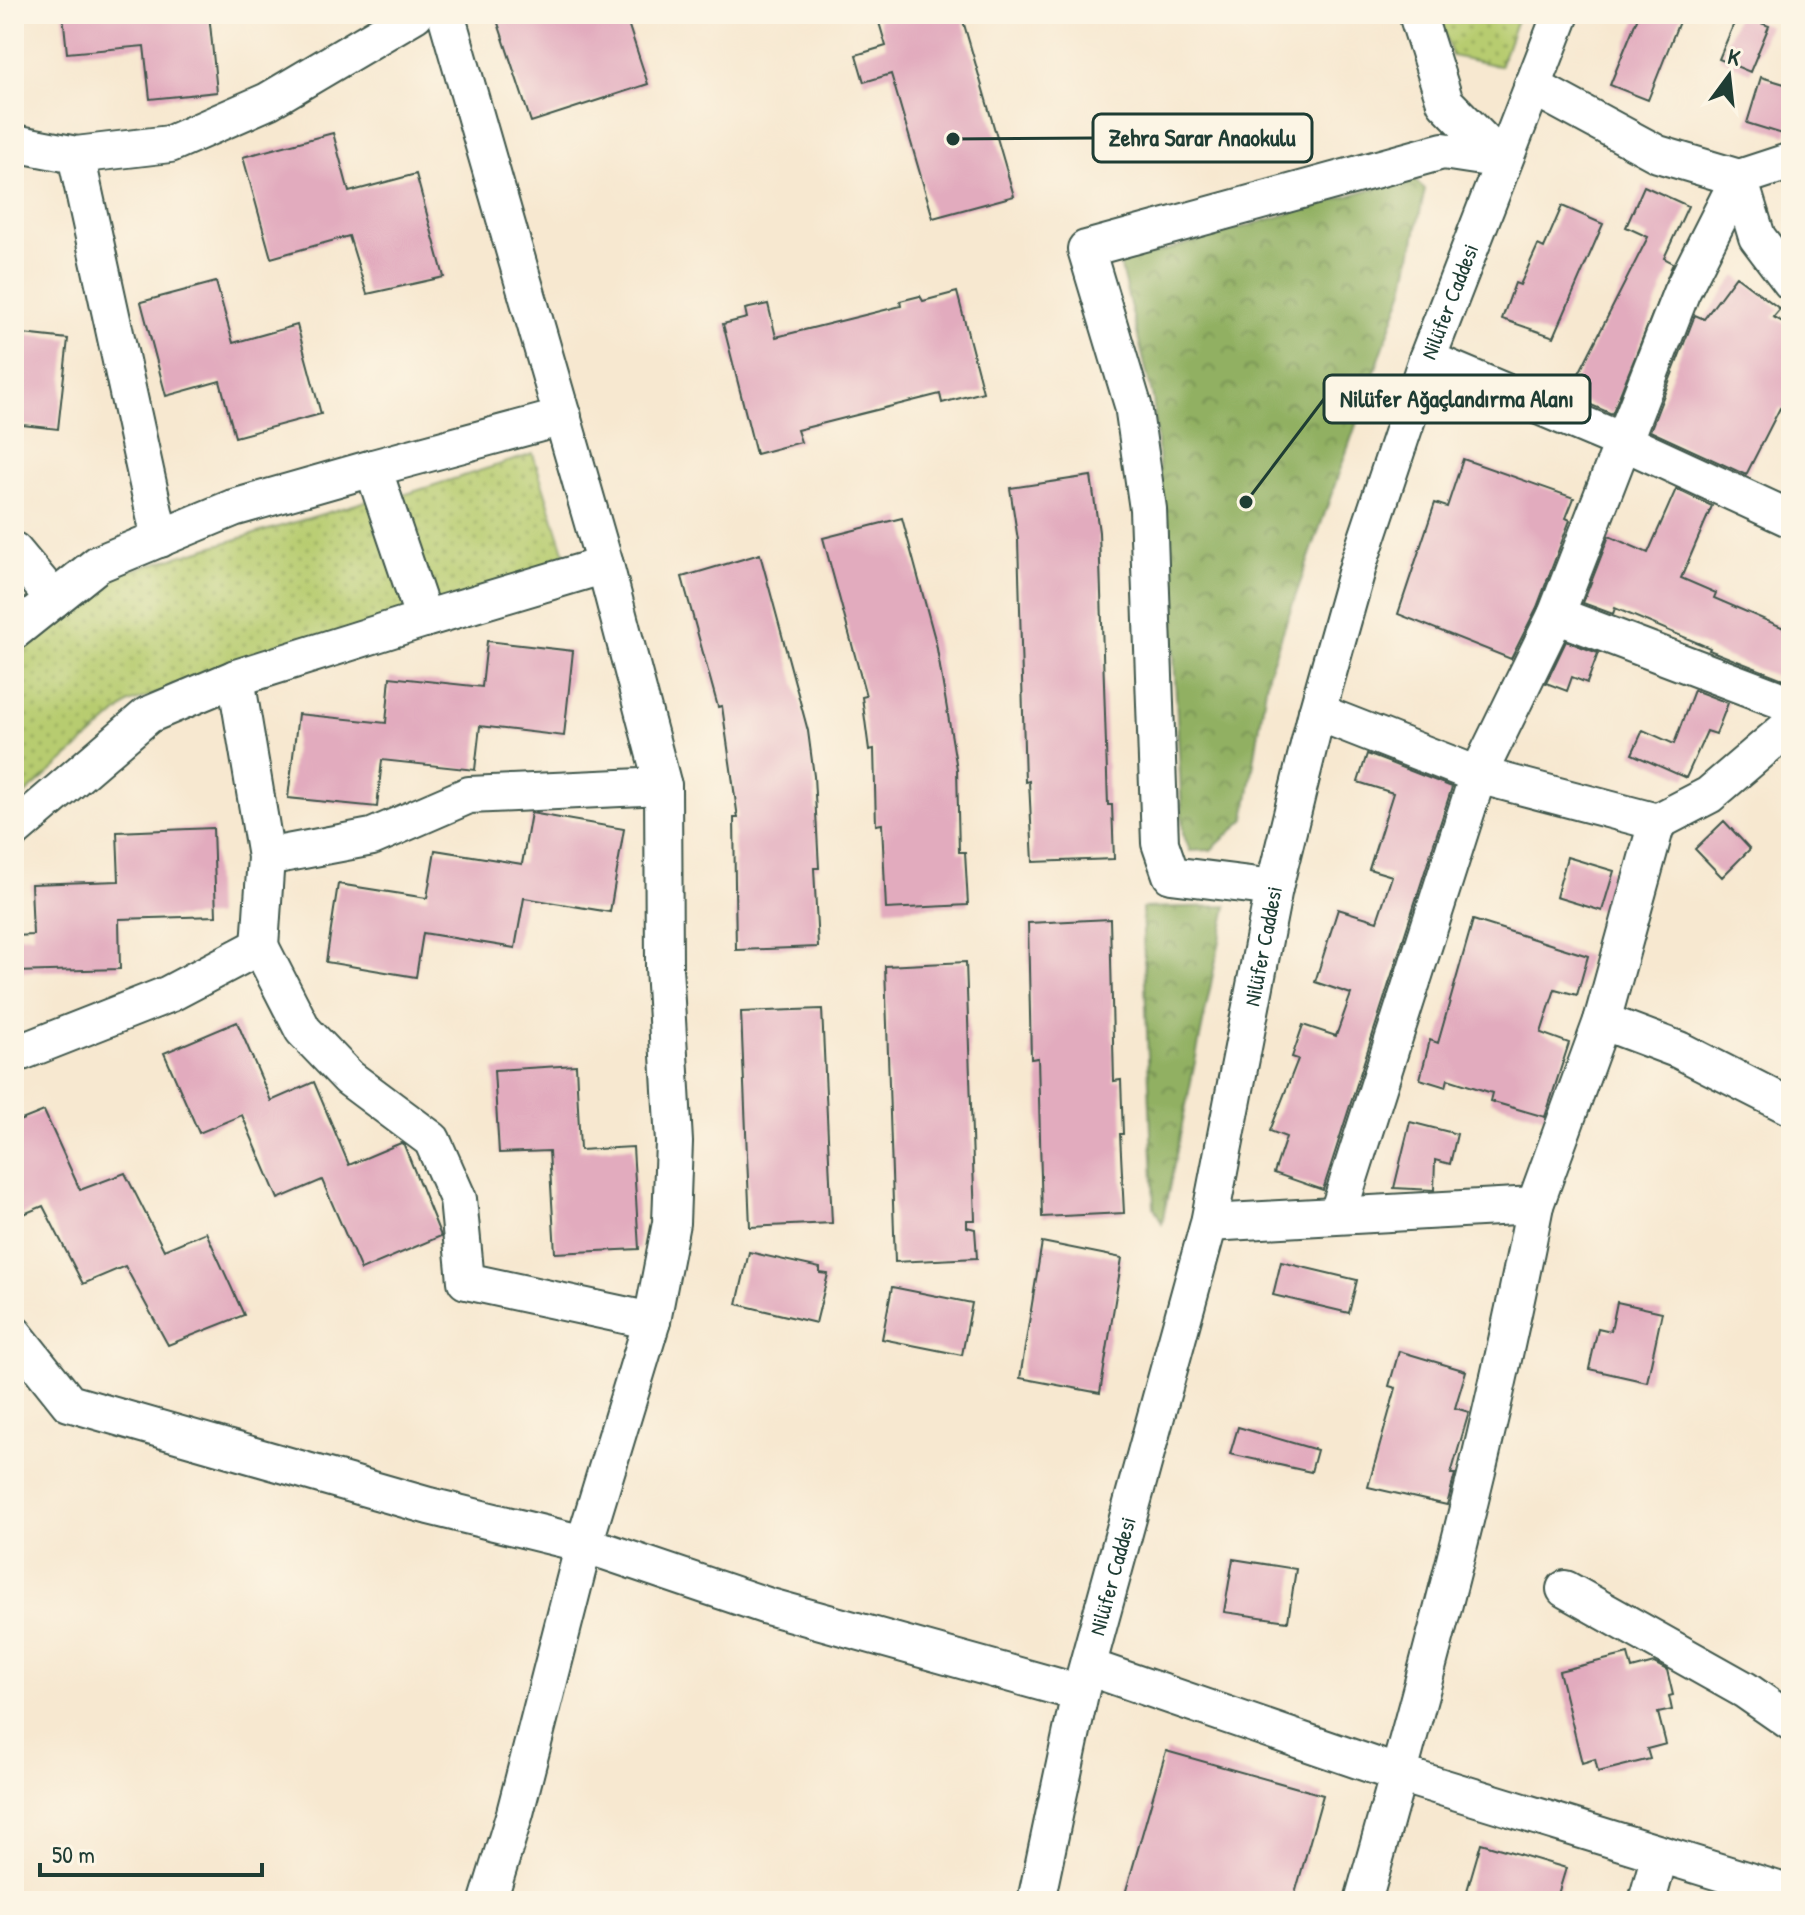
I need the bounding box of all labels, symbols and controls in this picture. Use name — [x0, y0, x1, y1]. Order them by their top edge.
north arrow — [1689, 36, 1769, 116]
text: K — [1725, 41, 1744, 73]
callout: Zehra Sarar Anaokulu — [1093, 114, 1312, 162]
text: Zehra Sarar Anaokulu — [1109, 121, 1296, 153]
street label: Nilüfer Caddesi — [1413, 239, 1485, 364]
callout: Nilüfer Ağaçlandırma Alanı — [1324, 375, 1590, 423]
text: Nilüfer Ağaçlandırma Alanı — [1340, 382, 1574, 415]
street label: Nilüfer Caddesi — [1236, 884, 1289, 1009]
street label: Nilüfer Caddesi — [1082, 1513, 1143, 1639]
scale bar — [40, 1827, 262, 1877]
text: 50 m — [52, 1838, 95, 1870]

